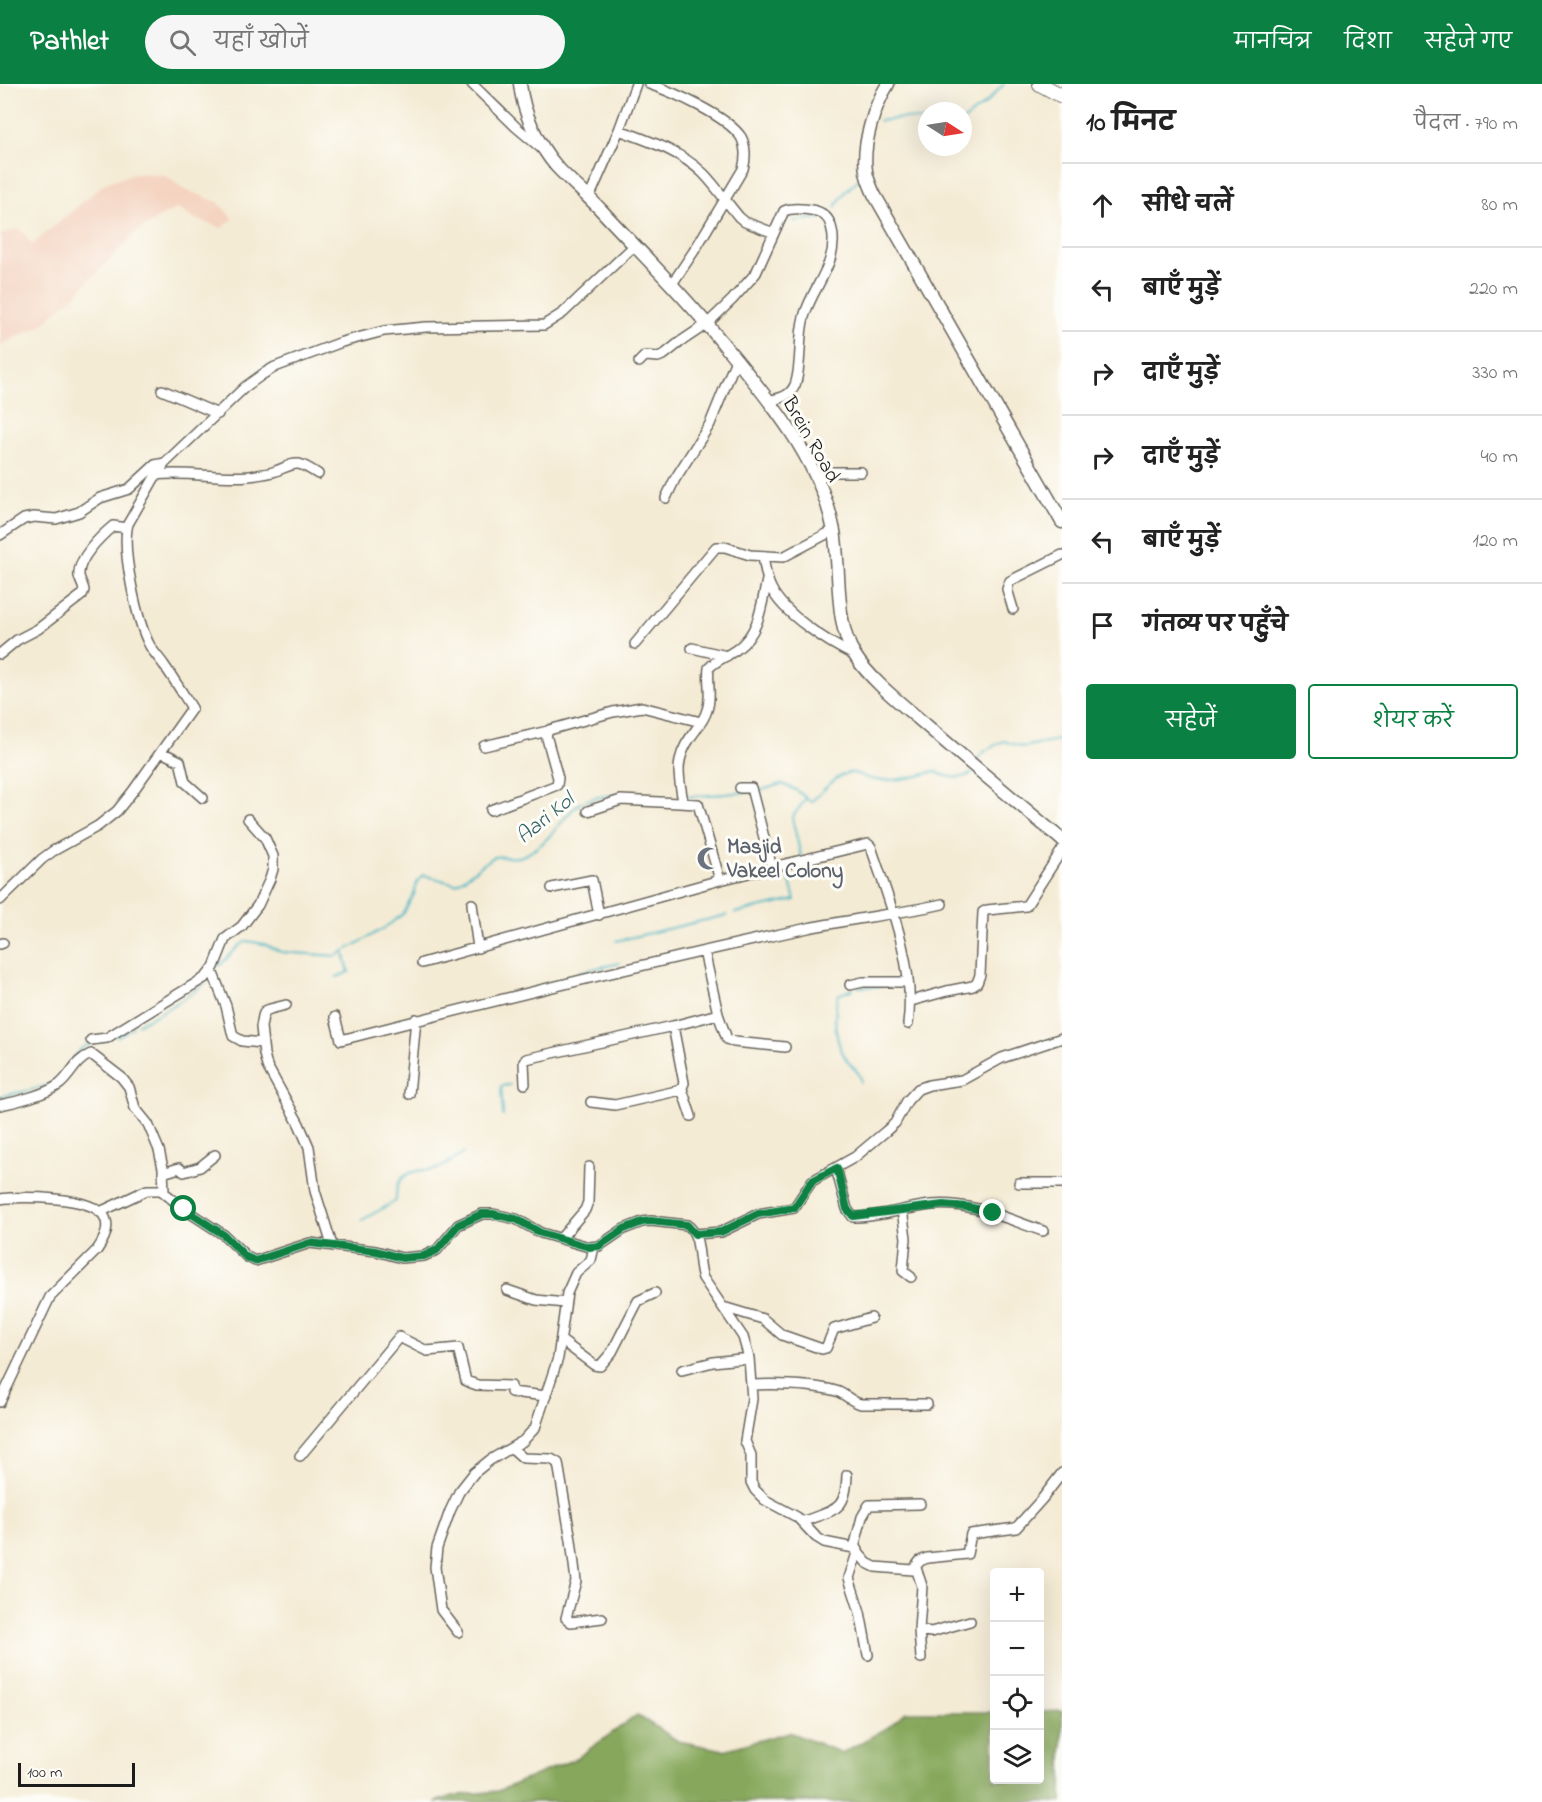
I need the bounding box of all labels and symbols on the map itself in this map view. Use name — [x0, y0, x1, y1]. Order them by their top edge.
north arrow — [918, 102, 972, 156]
street label: Brein Road — [773, 390, 847, 489]
water label: Aari Kol — [510, 784, 584, 853]
place label: Masjid Vakeel Colony — [726, 833, 844, 889]
mosque icon: Masjid Vakeel Colony — [696, 845, 722, 871]
route start — [170, 1195, 196, 1221]
route end — [979, 1199, 1005, 1225]
scale bar — [18, 1760, 135, 1788]

